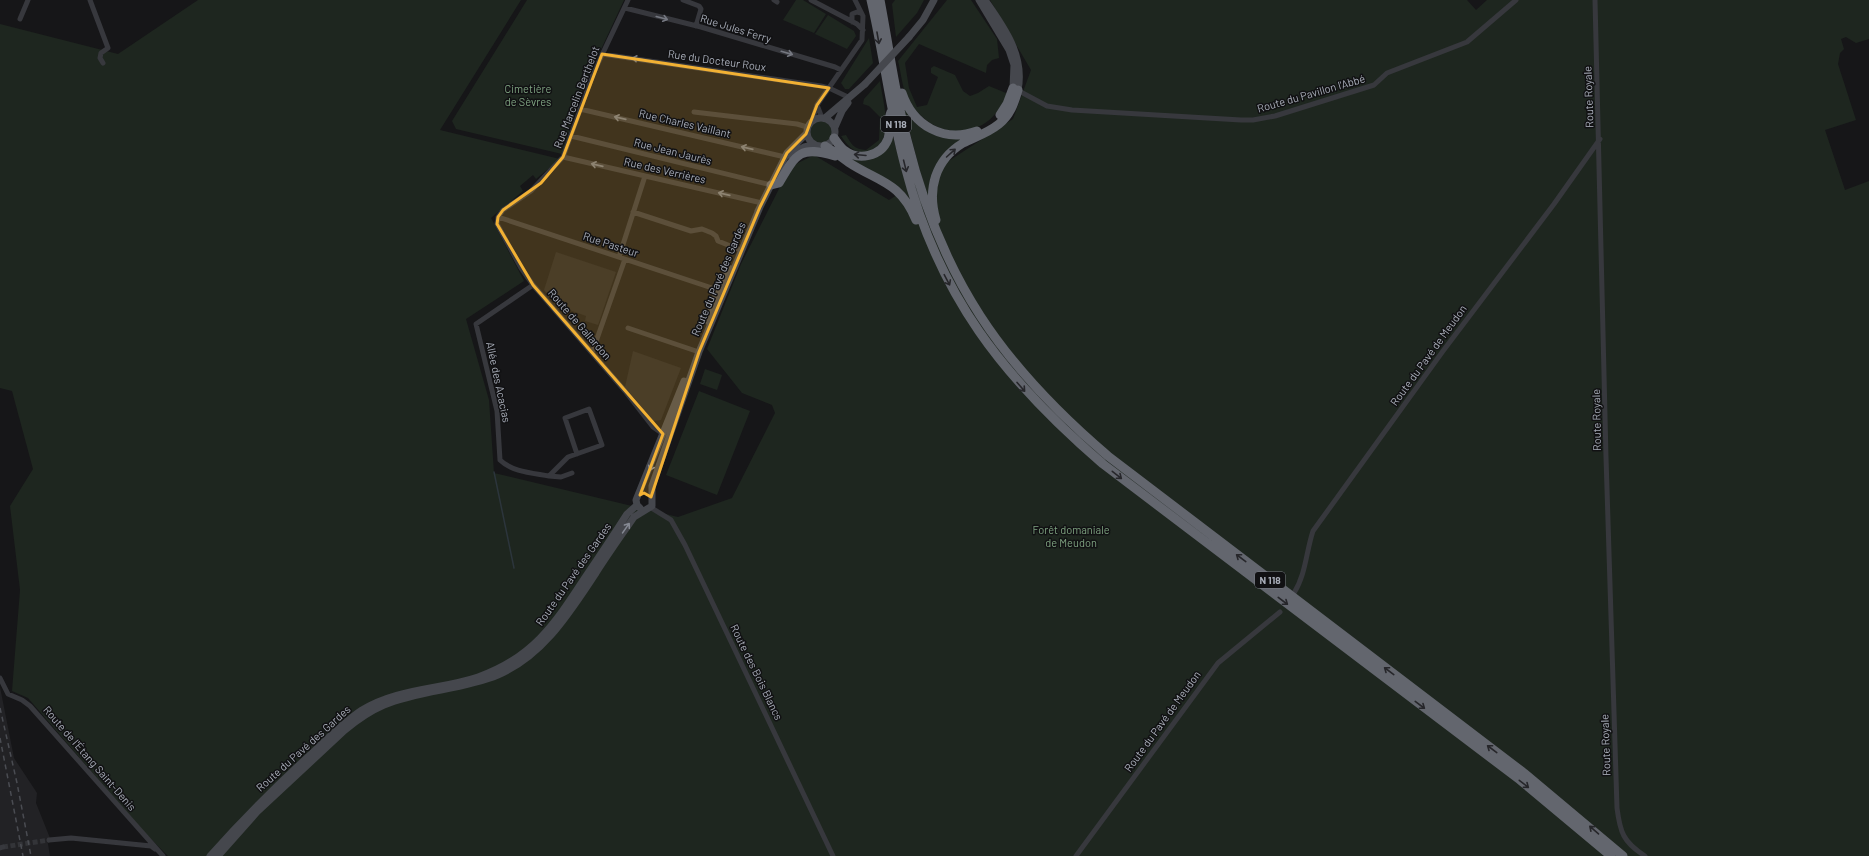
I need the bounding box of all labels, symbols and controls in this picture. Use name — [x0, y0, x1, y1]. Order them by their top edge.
street label: Rue Jules Ferry — [699, 11, 773, 45]
one-way arrow — [656, 14, 669, 22]
one-way arrow — [874, 31, 882, 44]
street label: Rue Marcelin Berthelot — [551, 44, 601, 150]
street label: Rue du Docteur Roux — [667, 47, 767, 73]
one-way arrow — [781, 50, 794, 58]
one-way arrow — [632, 55, 645, 63]
street label: Route Royale — [1580, 66, 1596, 128]
street label: Route du Pavillon l'Abbé — [1256, 71, 1367, 115]
park label: Cimetière de Sèvres — [505, 82, 552, 108]
street label: Rue Charles Vaillant — [638, 106, 732, 140]
one-way arrow — [614, 114, 627, 122]
road number: N 118 — [881, 116, 911, 132]
street label: Rue Jean Jaurès — [633, 135, 713, 167]
one-way arrow — [741, 144, 754, 152]
one-way arrow — [946, 148, 956, 157]
one-way arrow — [853, 152, 866, 159]
street label: Rue des Verrières — [623, 154, 707, 186]
one-way arrow — [901, 159, 909, 172]
one-way arrow — [591, 160, 604, 168]
one-way arrow — [718, 190, 731, 198]
street label: Route du Pavé des Gardes — [688, 220, 748, 338]
street label: Rue Pasteur — [582, 229, 640, 259]
one-way arrow — [944, 274, 952, 286]
street label: Route de Gallardon — [546, 286, 614, 362]
street label: Route du Pavé de Meudon — [1387, 302, 1469, 408]
street label: Allée des Acacias — [484, 340, 514, 424]
one-way arrow — [1017, 381, 1026, 392]
street label: Route Royale — [1589, 389, 1603, 451]
one-way arrow — [647, 458, 655, 470]
one-way arrow — [1111, 470, 1122, 479]
street label: Route du Pavé des Gardes — [533, 520, 613, 628]
one-way arrow — [622, 523, 630, 534]
park label: Forêt domaniale de Meudon — [1032, 523, 1110, 549]
one-way arrow — [1235, 554, 1246, 562]
road number: N 118 — [1255, 572, 1285, 588]
one-way arrow — [1278, 597, 1289, 606]
street label: Route des Bois Blancs — [728, 622, 786, 722]
one-way arrow — [1383, 666, 1394, 675]
street label: Route du Pavé de Meudon — [1121, 668, 1203, 774]
one-way arrow — [1415, 701, 1426, 709]
street label: Route du Pavé des Gardes — [253, 702, 353, 794]
street label: Route de l'Étang Saint-Denis — [41, 703, 139, 813]
street label: Route Royale — [1597, 714, 1613, 776]
one-way arrow — [1487, 745, 1498, 753]
one-way arrow — [1518, 780, 1529, 788]
one-way arrow — [1589, 826, 1599, 835]

